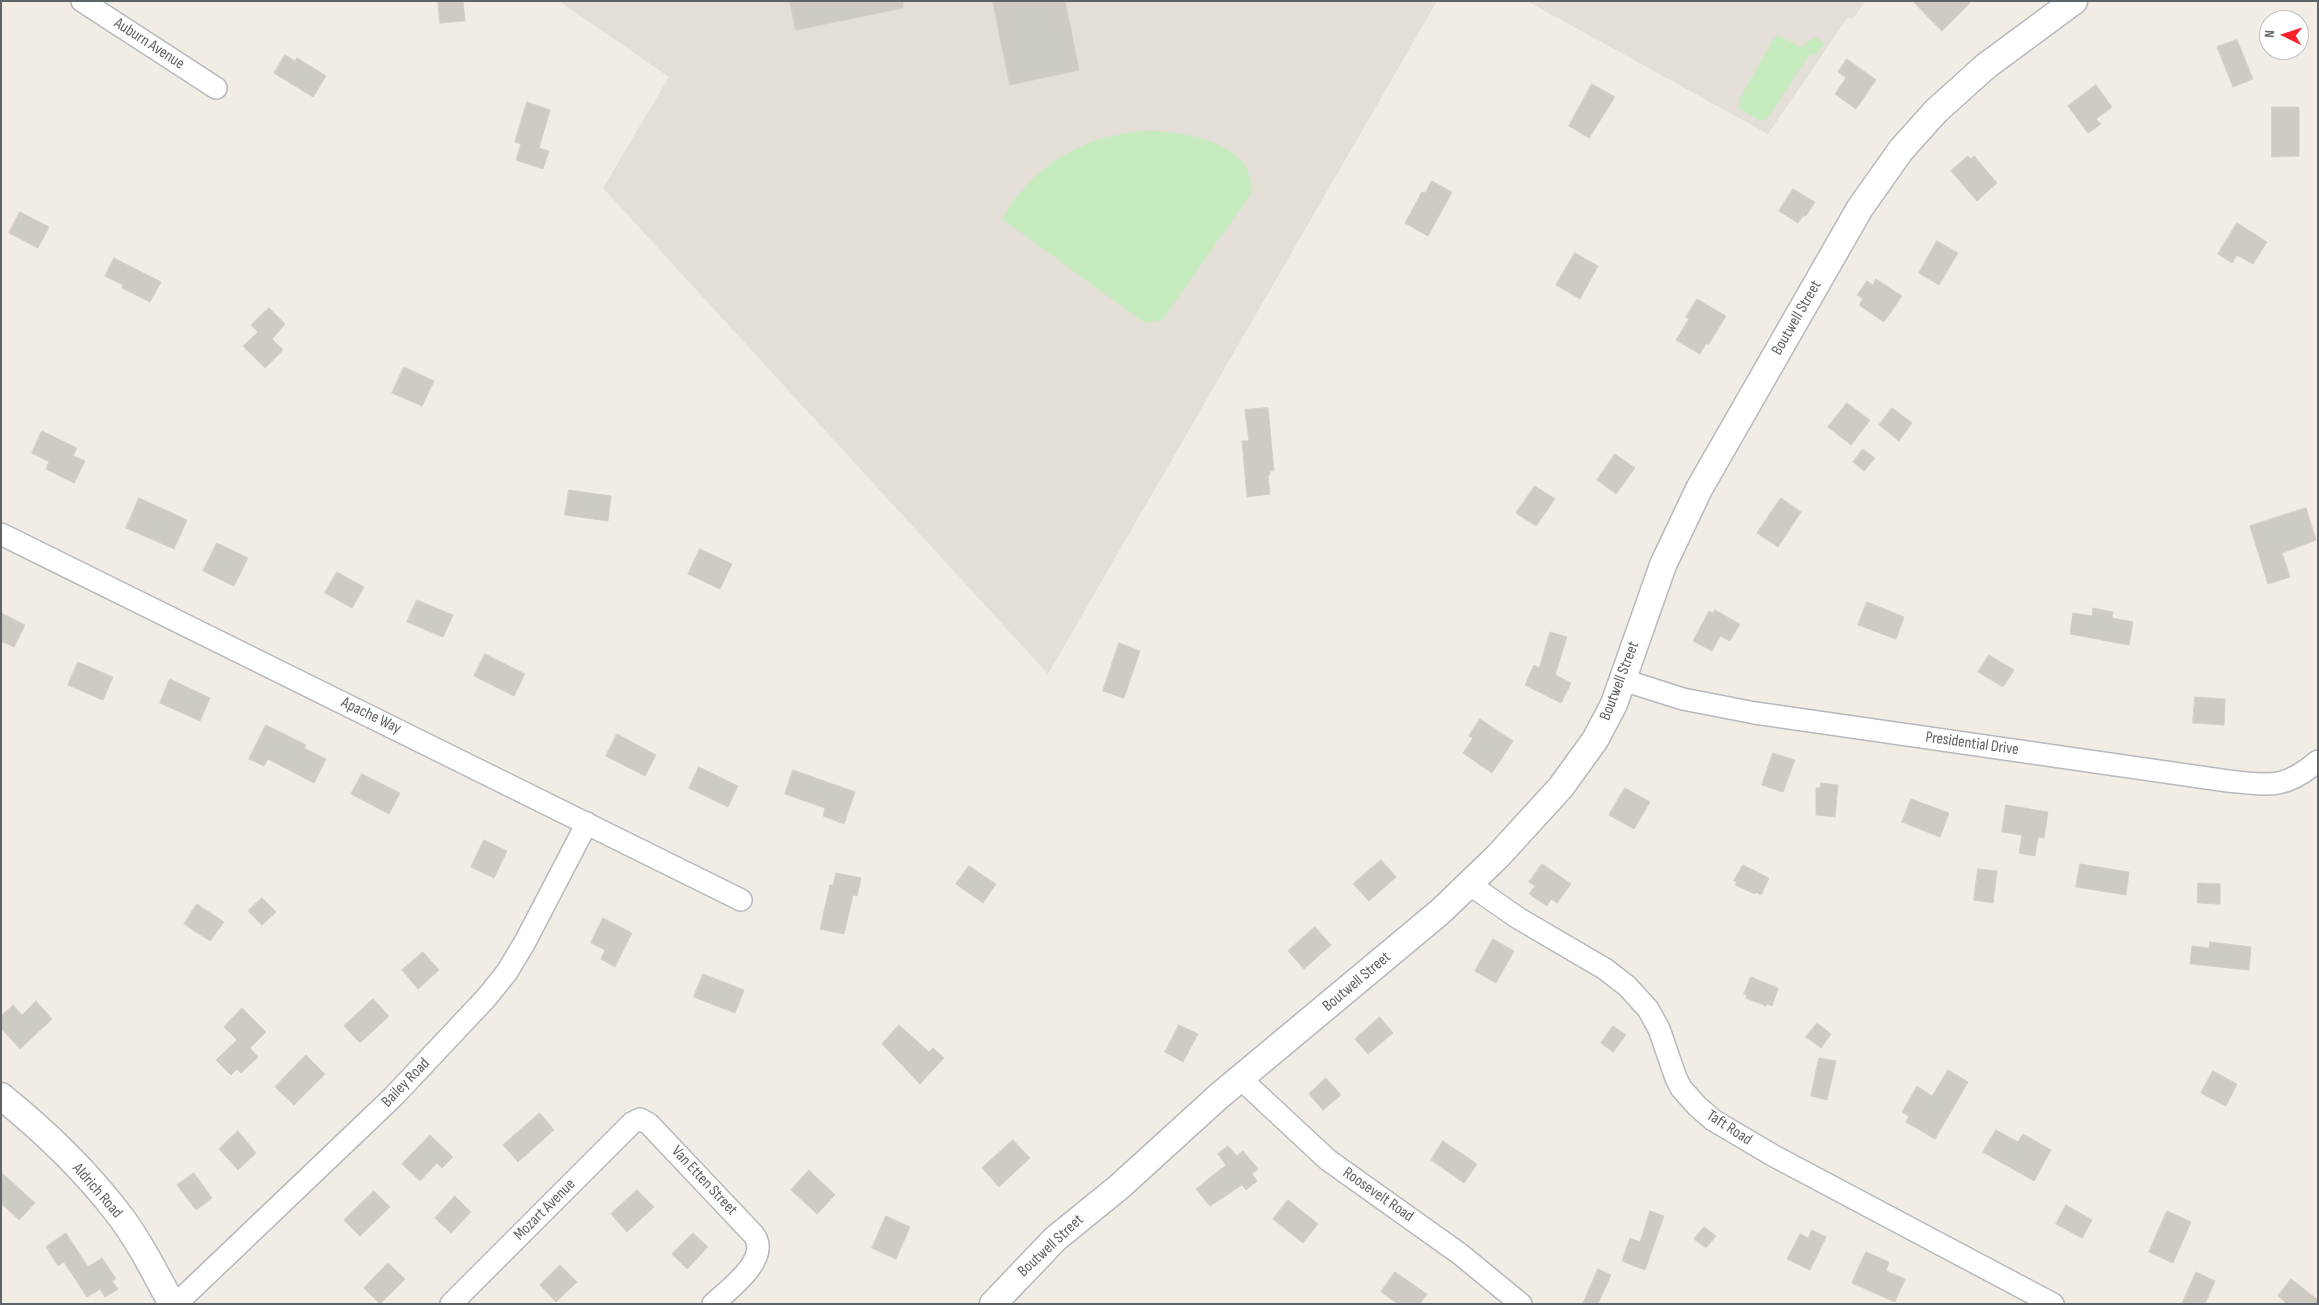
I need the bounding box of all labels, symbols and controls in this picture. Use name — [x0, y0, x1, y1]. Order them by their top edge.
north arrow — [2259, 10, 2309, 60]
street label: Auburn Avenue — [110, 14, 188, 74]
text: N — [2261, 30, 2278, 38]
street label: Boutwell Street — [1768, 277, 1826, 359]
street label: Boutwell Street — [1596, 639, 1644, 723]
street label: Apache Way — [338, 693, 404, 739]
street label: Presidential Drive — [1924, 728, 2020, 760]
street label: Boutwell Street — [1319, 948, 1395, 1016]
street label: Bailey Road — [378, 1054, 434, 1112]
street label: Taft Road — [1703, 1106, 1755, 1150]
street label: Van Etten Street — [667, 1142, 741, 1220]
street label: Aldrich Road — [68, 1160, 126, 1222]
street label: Roosevelt Road — [1339, 1164, 1417, 1226]
street label: Mozart Avenue — [510, 1175, 580, 1245]
street label: Boutwell Street — [1014, 1211, 1088, 1281]

